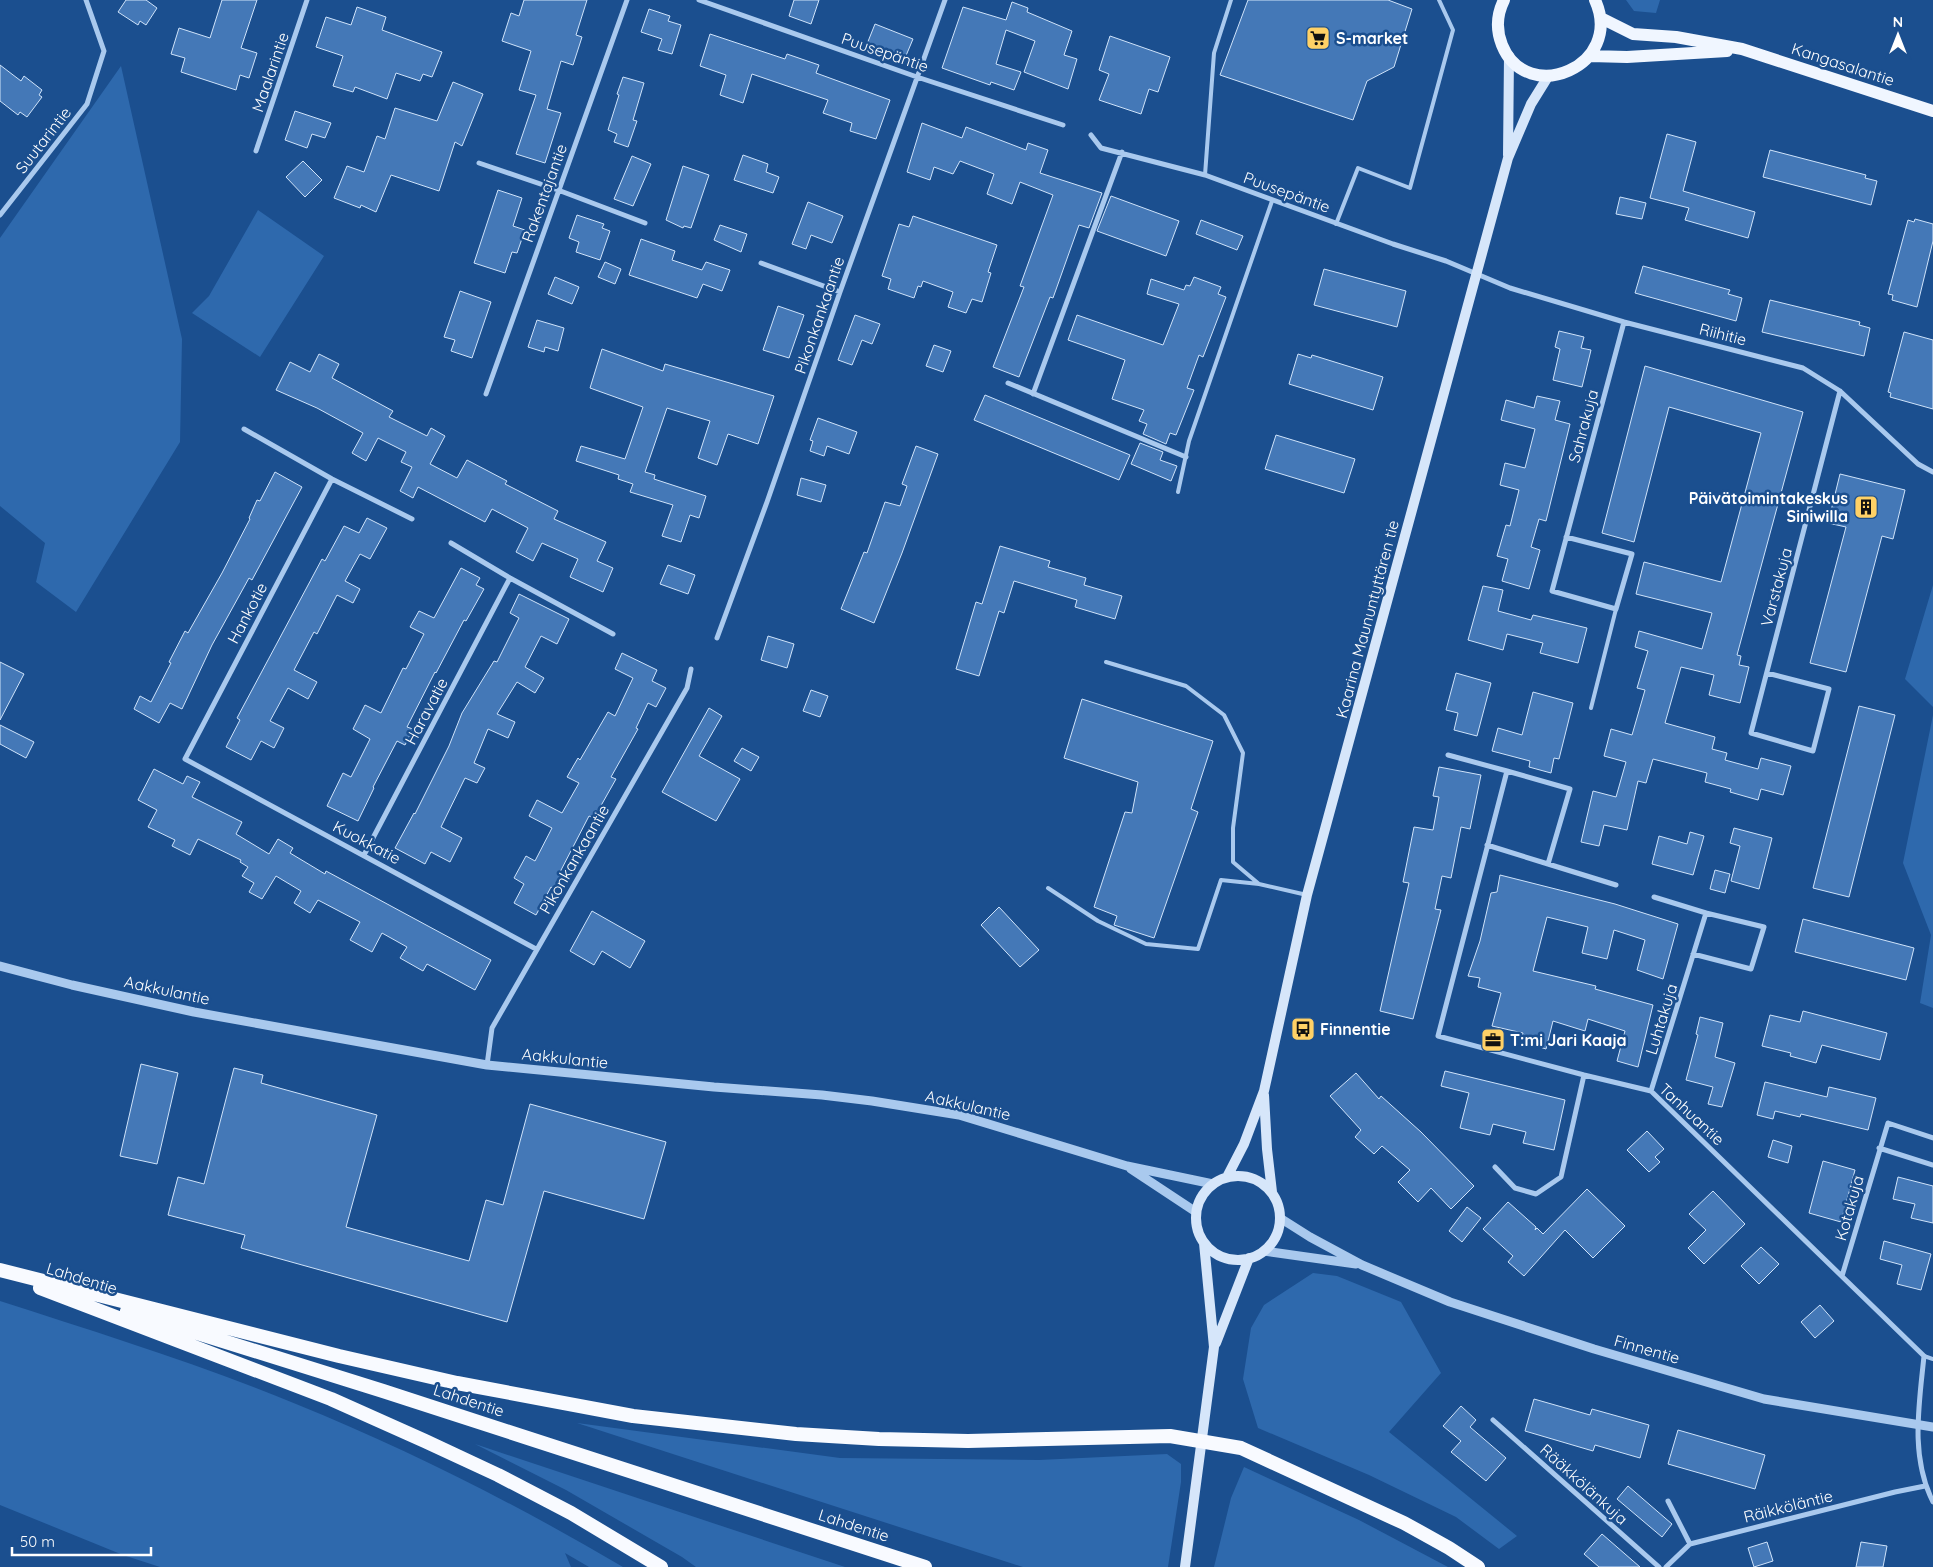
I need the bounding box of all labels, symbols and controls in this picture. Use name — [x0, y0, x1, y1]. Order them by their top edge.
north arrow — [1873, 10, 1923, 60]
text: N — [1893, 13, 1903, 31]
supermarket icon: S-market — [1305, 25, 1331, 51]
street label: Puusepäntie — [839, 28, 931, 76]
place label: S-market — [1336, 28, 1408, 48]
street label: Maalarintie — [247, 30, 293, 114]
street label: Kangasalantie — [1789, 38, 1897, 90]
street label: Suutarintie — [11, 103, 75, 177]
street label: Rakentajantie — [517, 141, 571, 245]
street label: Puusepäntie — [1241, 167, 1333, 217]
street label: Pikonkankaantie — [790, 254, 848, 376]
street label: Riihitie — [1697, 318, 1749, 350]
street label: Sahrakuja — [1564, 387, 1602, 465]
place label: Päivätoimintakeskus Siniwilla — [1689, 488, 1848, 526]
building icon: Päivätoimintakeskus Siniwilla — [1853, 494, 1879, 520]
street label: Kaarina Maununtyttären tie — [1331, 518, 1403, 720]
street label: Varstakuja — [1756, 546, 1796, 628]
street label: Hankotie — [223, 579, 271, 647]
street label: Haravatie — [400, 674, 452, 748]
street label: Pikonkankaantie — [535, 801, 613, 917]
street label: Kuokkatie — [330, 816, 404, 868]
street label: Aakkulantie — [122, 971, 212, 1009]
street label: Luhtakuja — [1641, 981, 1681, 1057]
bus stop icon: Finnentie — [1290, 1016, 1316, 1042]
place label: Finnentie — [1320, 1019, 1391, 1039]
office icon: T:mi Jari Kaaja — [1480, 1027, 1506, 1053]
place label: T:mi Jari Kaaja — [1510, 1030, 1627, 1050]
street label: Aakkulantie — [521, 1044, 609, 1072]
street label: Tanhuantie — [1655, 1079, 1729, 1149]
street label: Aakkulantie — [923, 1085, 1013, 1125]
street label: Kotakuja — [1830, 1173, 1868, 1243]
street label: Lahdentie — [44, 1258, 120, 1298]
street label: Finnentie — [1612, 1330, 1682, 1368]
street label: Lahdentie — [431, 1379, 507, 1421]
street label: Rääkkölänkuja — [1536, 1439, 1632, 1529]
street label: Räikköläntie — [1741, 1485, 1835, 1527]
street label: Lahdentie — [816, 1504, 892, 1546]
scale bar — [12, 1524, 151, 1556]
text: 50 m — [20, 1532, 55, 1551]

